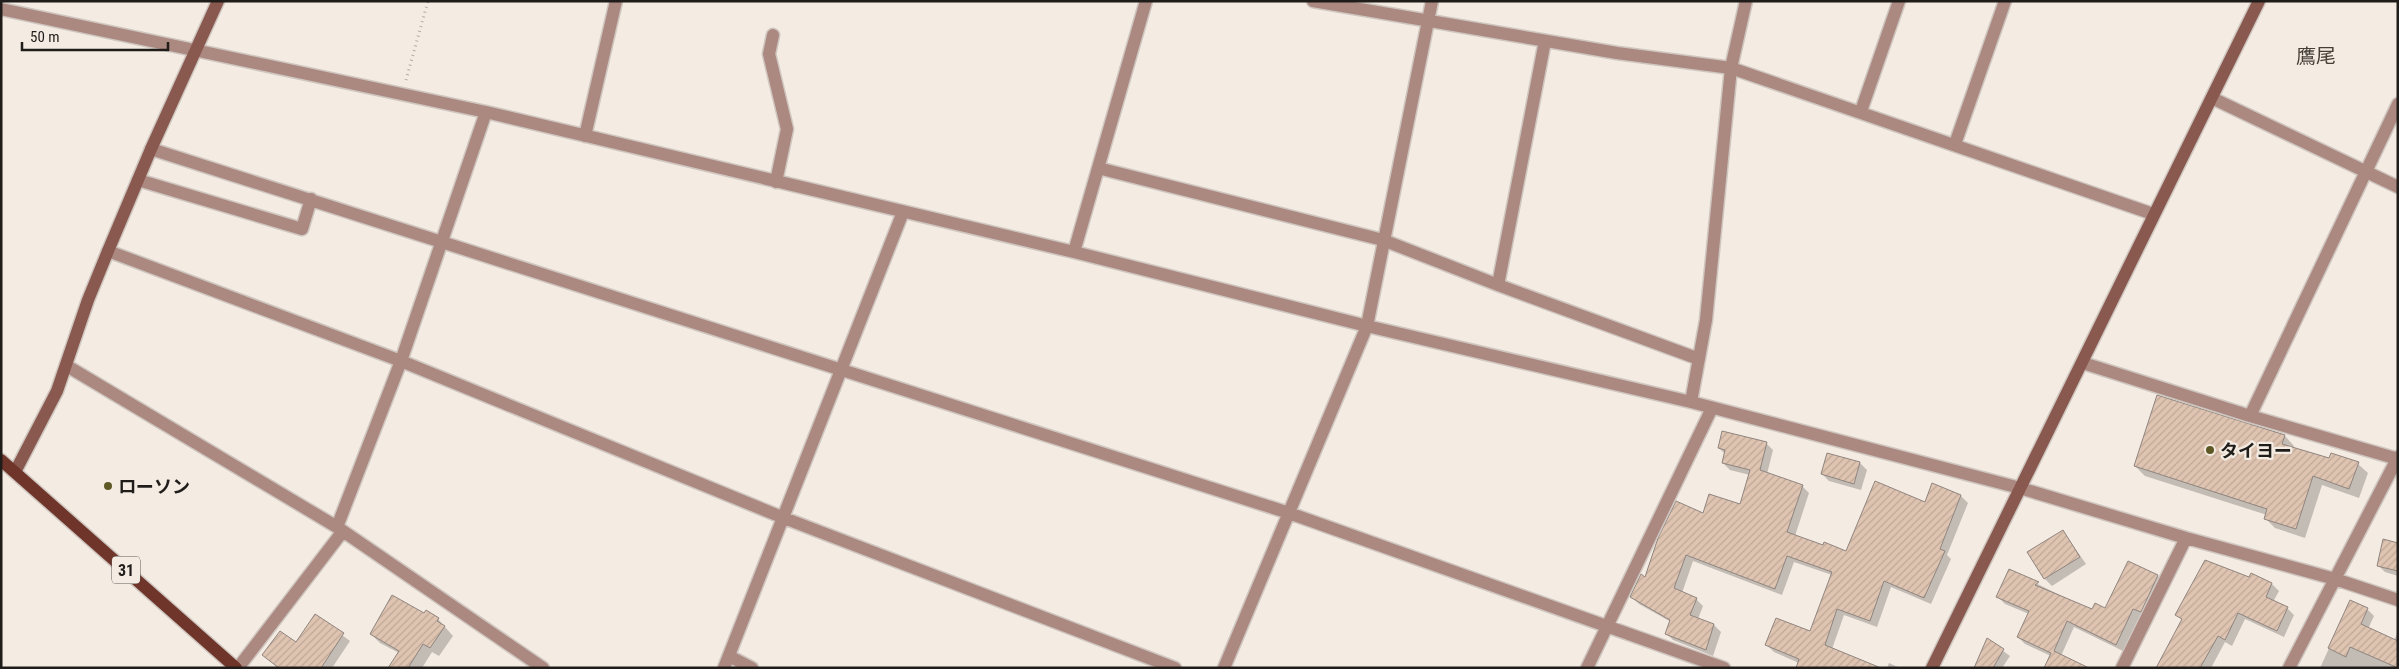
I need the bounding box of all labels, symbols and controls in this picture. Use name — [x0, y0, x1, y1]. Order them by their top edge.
scale bar — [22, 20, 169, 52]
text: 50 m — [30, 28, 60, 46]
district label: 鷹尾 — [2296, 44, 2336, 68]
place label: タイヨー — [2220, 440, 2292, 461]
marker: タイヨー — [2204, 444, 2216, 456]
place label: ローソン — [118, 476, 190, 497]
marker: ローソン — [102, 480, 114, 492]
road number: 31 — [112, 556, 140, 584]

